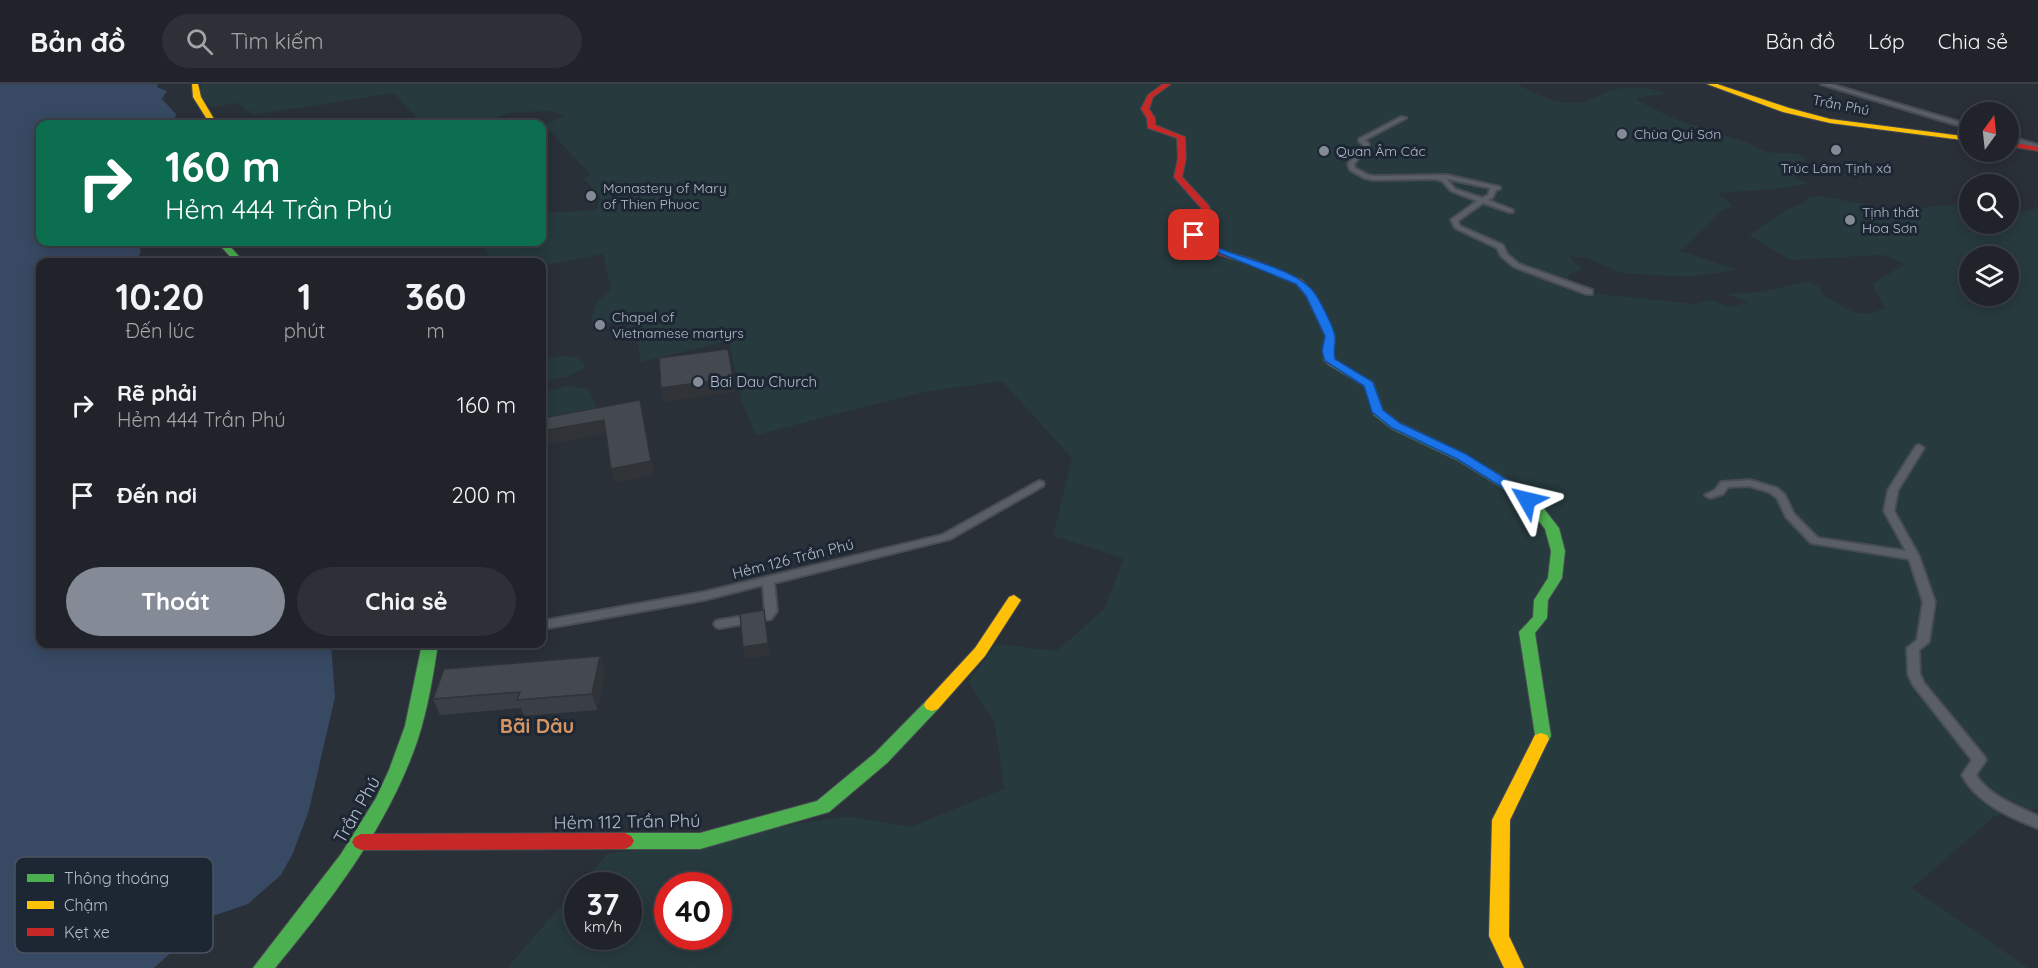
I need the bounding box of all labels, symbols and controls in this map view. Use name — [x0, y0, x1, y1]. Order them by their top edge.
search box — [162, 14, 582, 68]
text: Bản đồ — [30, 24, 126, 59]
icon: search — [183, 25, 216, 58]
text: Tìm kiếm — [231, 27, 324, 55]
text: Bản đồ — [1765, 28, 1835, 54]
text: Lớp — [1868, 28, 1905, 54]
text: Chia sẻ — [1938, 28, 2008, 54]
street label: Trần Phú — [1811, 91, 1871, 119]
north arrow — [1959, 102, 2019, 162]
map controls — [1959, 102, 2019, 306]
place label: Chùa Qui Sơn — [1634, 125, 1721, 143]
marker: Chùa Qui Sơn — [1615, 127, 1629, 141]
text: 160 m — [165, 140, 281, 193]
place label: Quan Âm Các — [1336, 142, 1426, 160]
marker: Trúc Lâm Tịnh xá — [1829, 143, 1843, 157]
icon: right — [66, 144, 144, 222]
marker: Quan Âm Các — [1317, 144, 1331, 158]
place label: Trúc Lâm Tịnh xá — [1780, 159, 1892, 177]
button: search — [1959, 174, 2019, 234]
place label: Monastery of Mary of Thien Phuoc — [603, 179, 727, 213]
marker: Monastery of Mary of Thien Phuoc — [584, 189, 598, 203]
text: Hẻm 444 Trần Phú — [165, 192, 393, 226]
place label: Tịnh thất Hoa Sơn — [1862, 203, 1919, 237]
pin — [1168, 209, 1219, 260]
marker: Tịnh thất Hoa Sơn — [1843, 213, 1857, 227]
icon: arrive — [1177, 218, 1210, 251]
button: layers — [1959, 246, 2019, 306]
text: 10:20 — [116, 274, 204, 319]
text: 1 — [298, 274, 312, 319]
text: 360 — [405, 274, 466, 319]
place label: Chapel of Vietnamese martyrs — [612, 308, 744, 342]
text: Đến lúc — [125, 318, 194, 343]
text: phút — [284, 318, 325, 343]
text: m — [427, 318, 445, 343]
marker: Chapel of Vietnamese martyrs — [593, 318, 607, 332]
place label: Bai Dau Church — [710, 372, 817, 391]
marker: Bai Dau Church — [691, 375, 705, 389]
text: Rẽ phải — [117, 379, 197, 407]
icon: right — [66, 389, 99, 422]
text: 160 m — [457, 391, 516, 419]
text: Hẻm 444 Trần Phú — [117, 407, 286, 432]
position arrow — [1495, 468, 1559, 532]
icon: arrive — [66, 479, 99, 512]
text: Đến nơi — [117, 481, 197, 509]
text: 200 m — [452, 481, 516, 509]
street label: Hẻm 126 Trần Phú — [730, 534, 856, 583]
button: Thoát — [66, 567, 285, 636]
button: Chia sẻ — [297, 567, 516, 636]
district label: Bãi Dâu — [500, 713, 574, 738]
street label: Trần Phú — [328, 772, 385, 848]
street label: Hẻm 112 Trần Phú — [554, 809, 700, 834]
legend — [15, 857, 213, 953]
text: Thông thoáng — [64, 868, 169, 888]
speed limit sign: 40 — [654, 872, 732, 950]
text: 37 — [587, 885, 619, 923]
text: Chậm — [64, 895, 108, 915]
text: km/h — [584, 917, 622, 936]
text: Kẹt xe — [64, 922, 110, 942]

